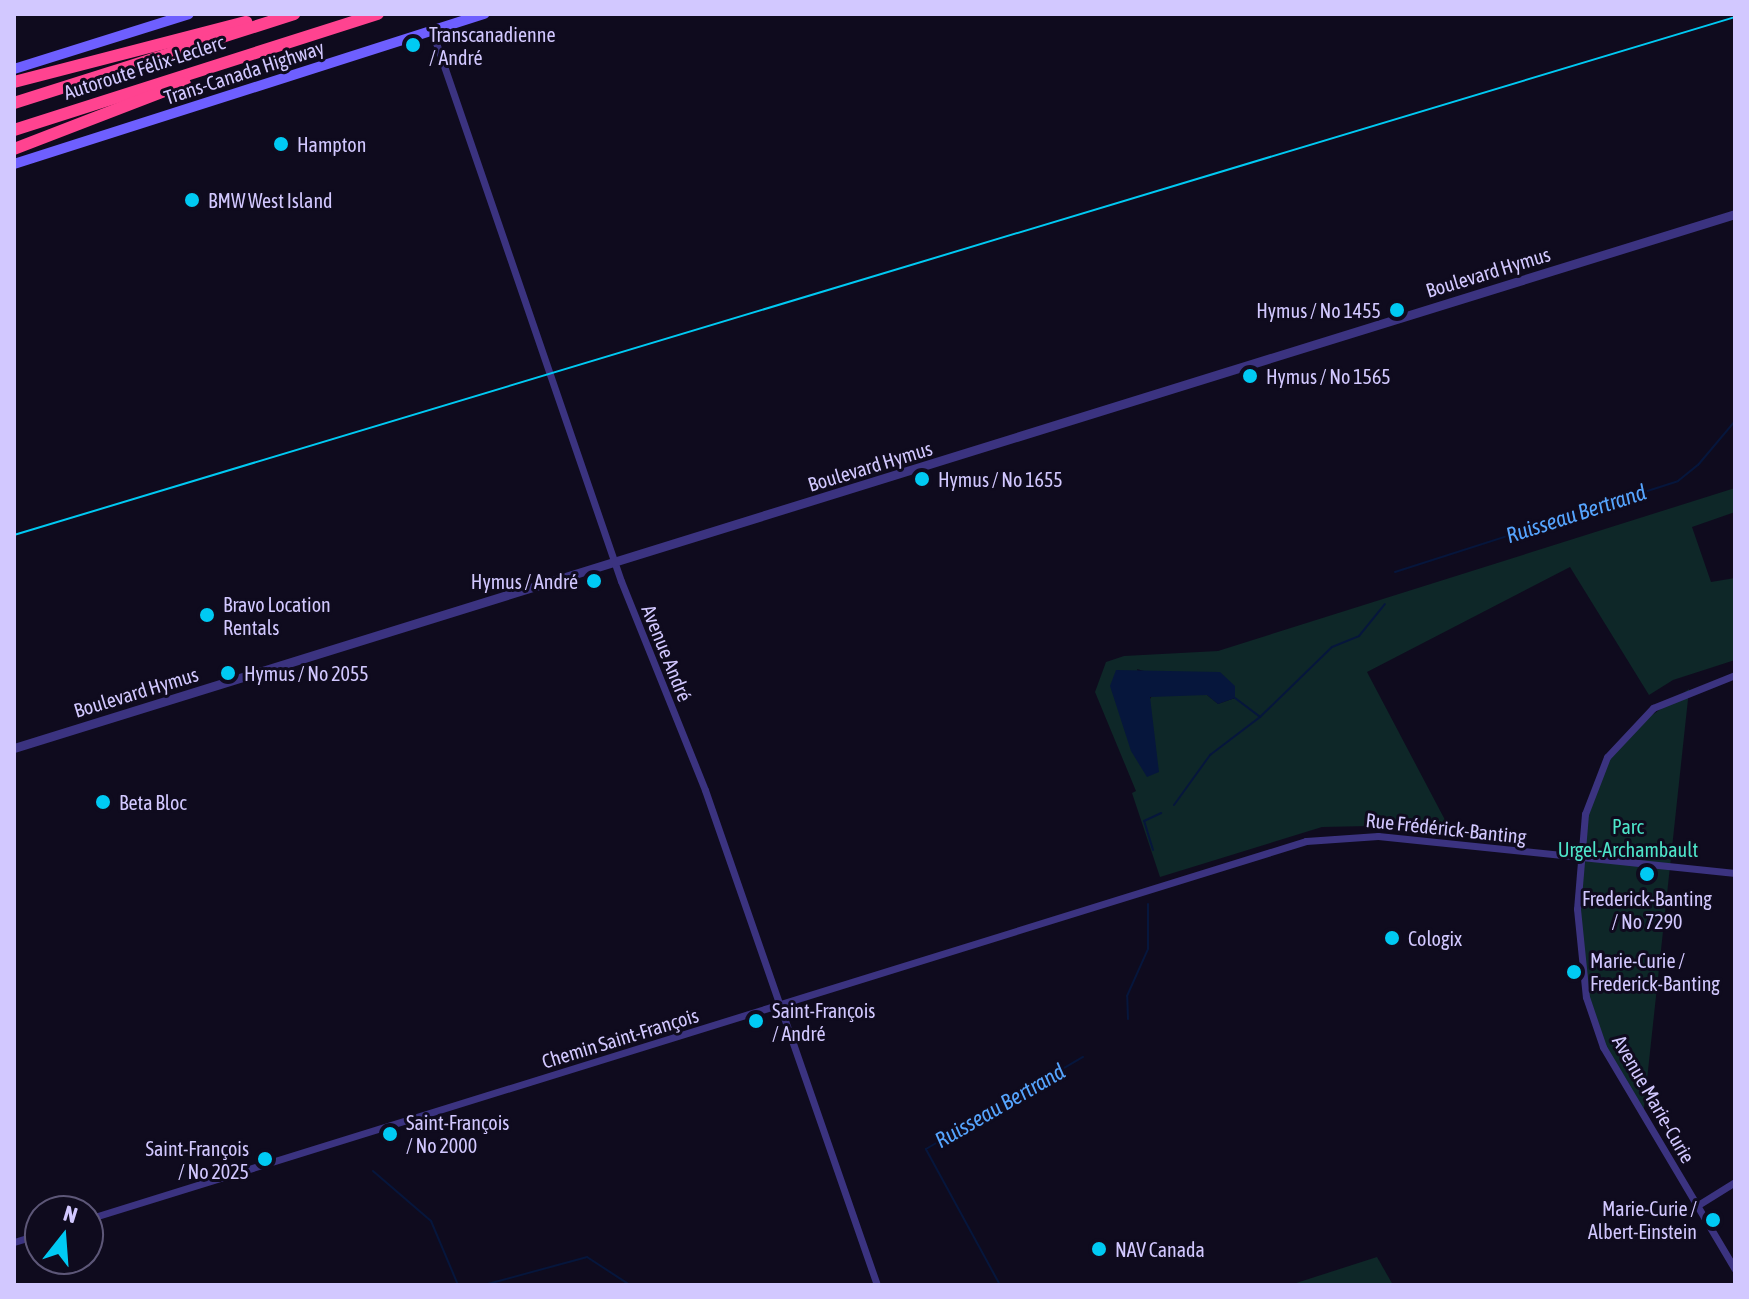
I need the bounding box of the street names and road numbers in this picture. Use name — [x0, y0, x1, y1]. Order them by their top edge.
street label: Autoroute Félix-Leclerc — [60, 30, 228, 104]
street label: Trans-Canada Highway — [161, 35, 327, 109]
street label: Boulevard Hymus — [1423, 242, 1553, 302]
street label: Boulevard Hymus — [805, 436, 935, 496]
street label: Avenue André — [637, 601, 697, 705]
street label: Boulevard Hymus — [71, 662, 201, 722]
street label: Rue Frédérick-Banting — [1364, 808, 1528, 848]
street label: Chemin Saint-François — [539, 1003, 701, 1073]
street label: Avenue Marie-Curie — [1608, 1031, 1700, 1167]

